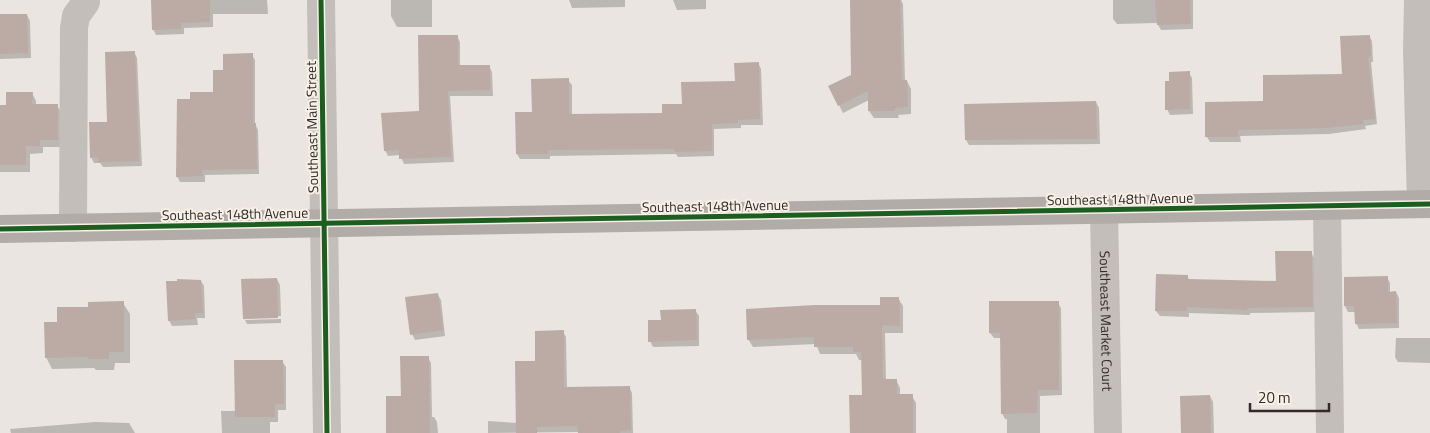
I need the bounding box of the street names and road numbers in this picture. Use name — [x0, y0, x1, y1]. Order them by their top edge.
street label: Southeast Main Street — [300, 61, 323, 193]
street label: Southeast 148th Avenue — [1047, 187, 1193, 210]
street label: Southeast 148th Avenue — [642, 194, 788, 217]
street label: Southeast 148th Avenue — [162, 202, 308, 225]
street label: Southeast Market Court — [1095, 250, 1118, 392]

